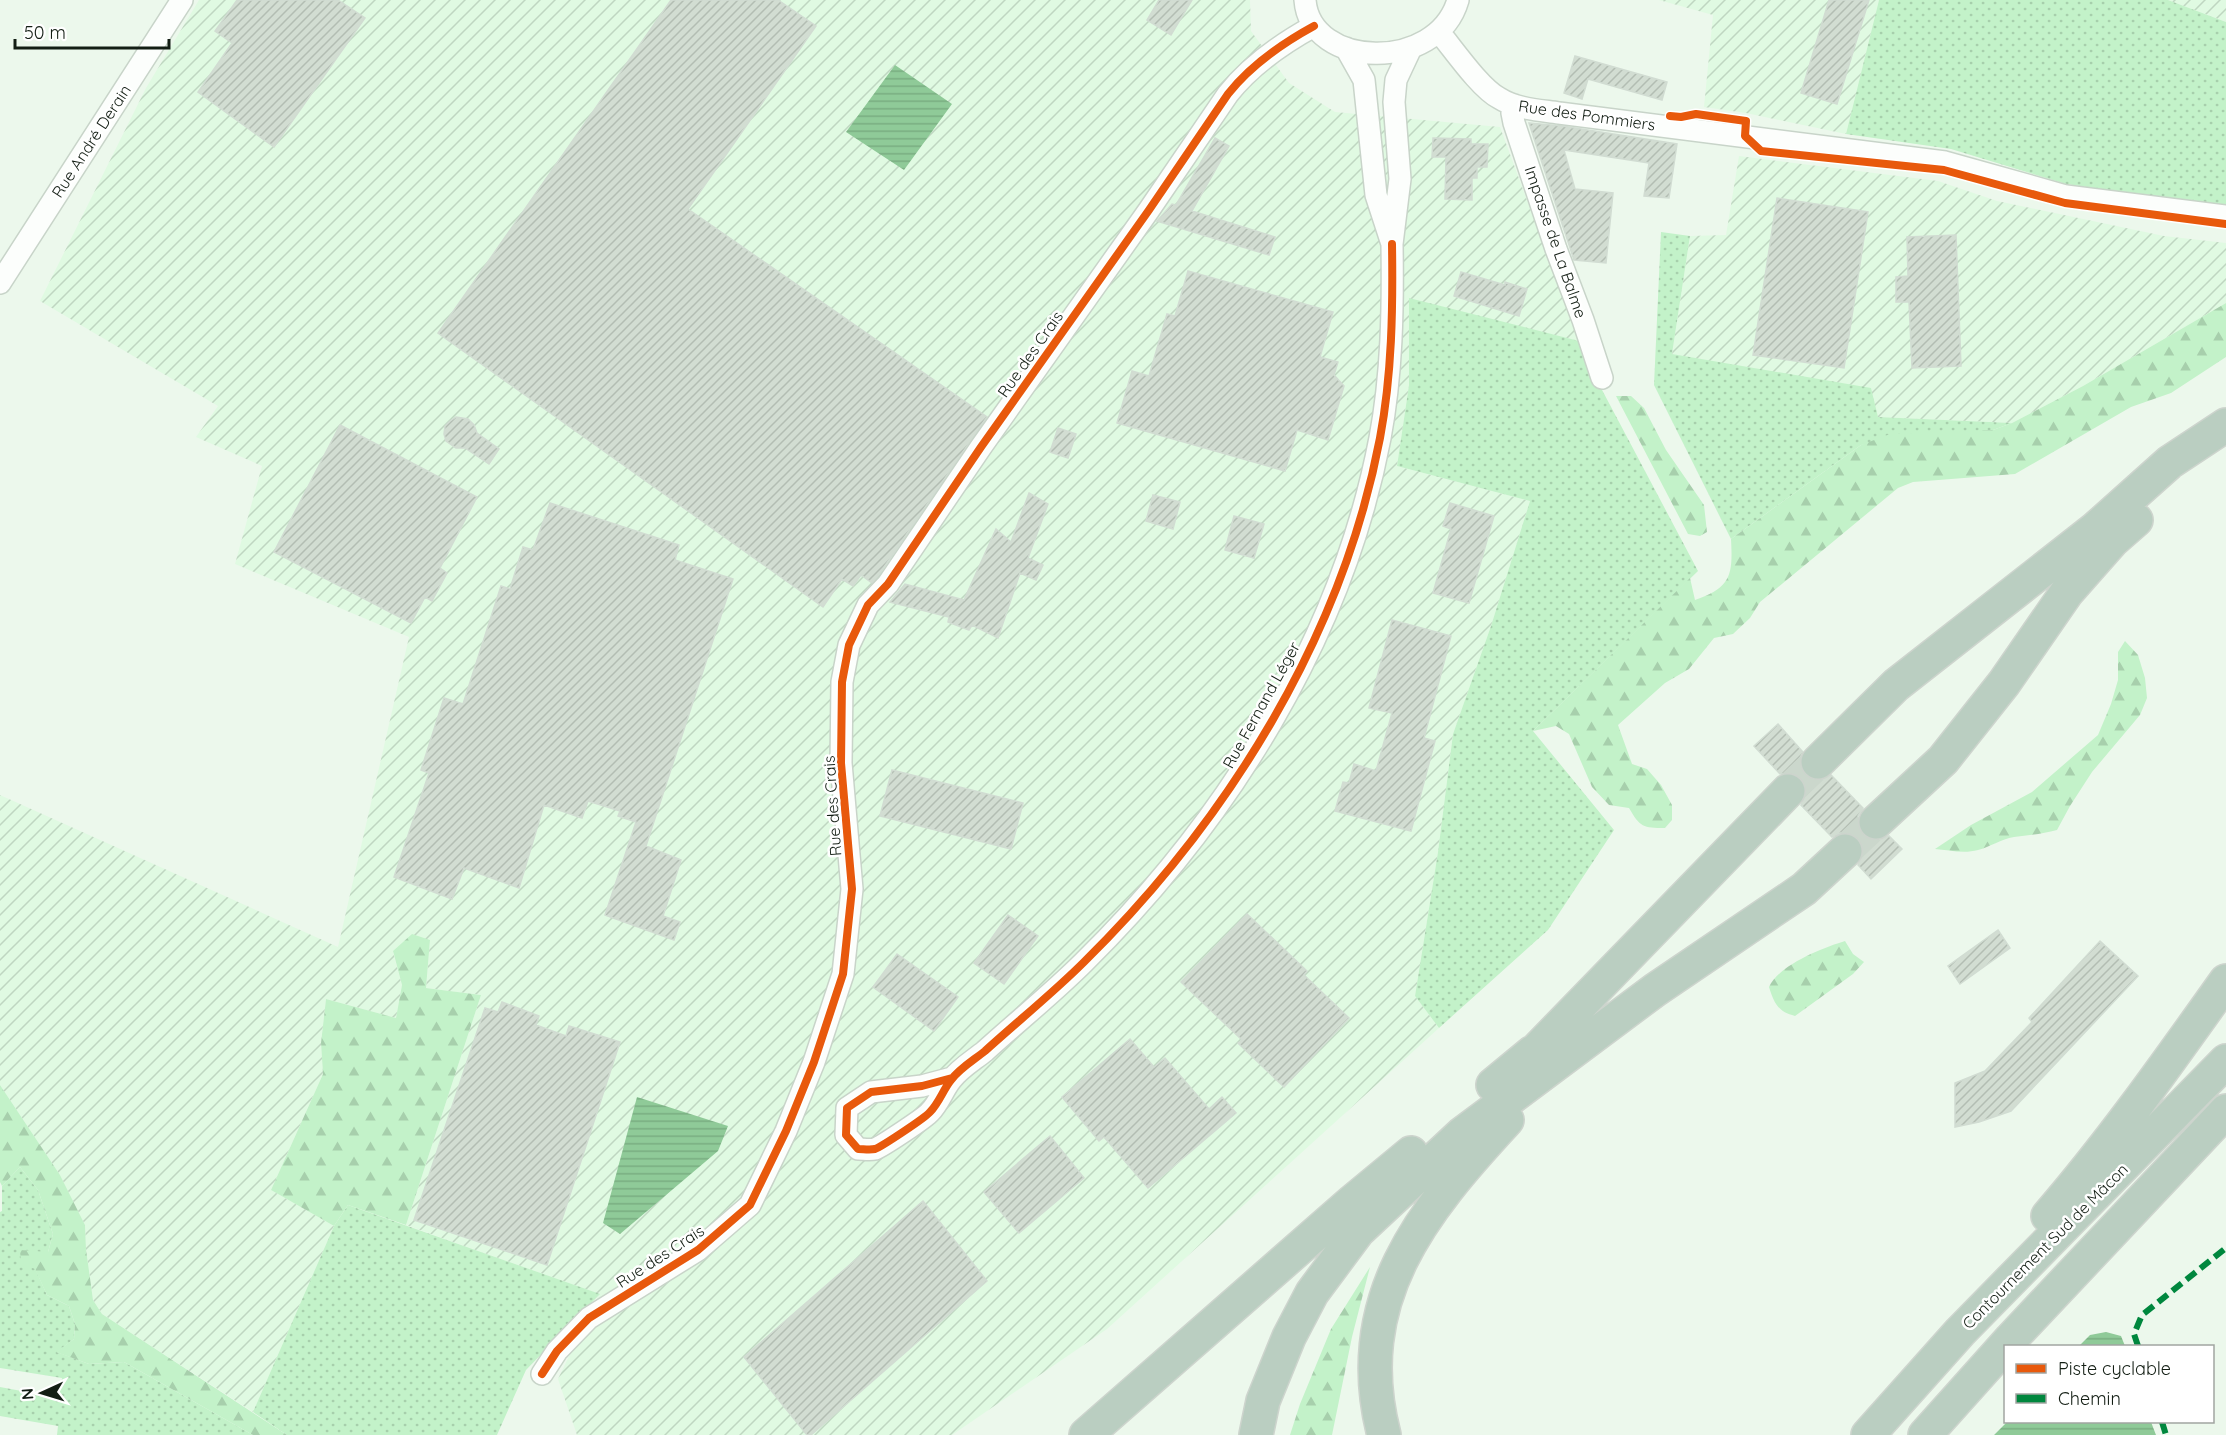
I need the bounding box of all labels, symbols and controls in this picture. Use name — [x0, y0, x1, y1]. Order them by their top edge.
scale bar — [15, 12, 170, 50]
text: 50 m — [24, 21, 66, 44]
street label: Rue André Derain — [47, 81, 135, 201]
street label: Rue des Pommiers — [1517, 95, 1657, 135]
street label: Impasse de La Balme — [1521, 163, 1591, 321]
street label: Rue des Crais — [993, 307, 1067, 401]
street label: Rue Fernand Léger — [1218, 638, 1304, 772]
street label: Rue des Crais — [819, 755, 845, 857]
street label: Contournement Sud de Mâcon — [1958, 1159, 2132, 1333]
street label: Rue des Crais — [612, 1220, 708, 1292]
legend — [2004, 1345, 2214, 1423]
text: Piste cyclable — [2058, 1357, 2171, 1380]
north arrow — [12, 1363, 72, 1423]
text: N — [17, 1387, 37, 1401]
text: Chemin — [2058, 1387, 2121, 1410]

